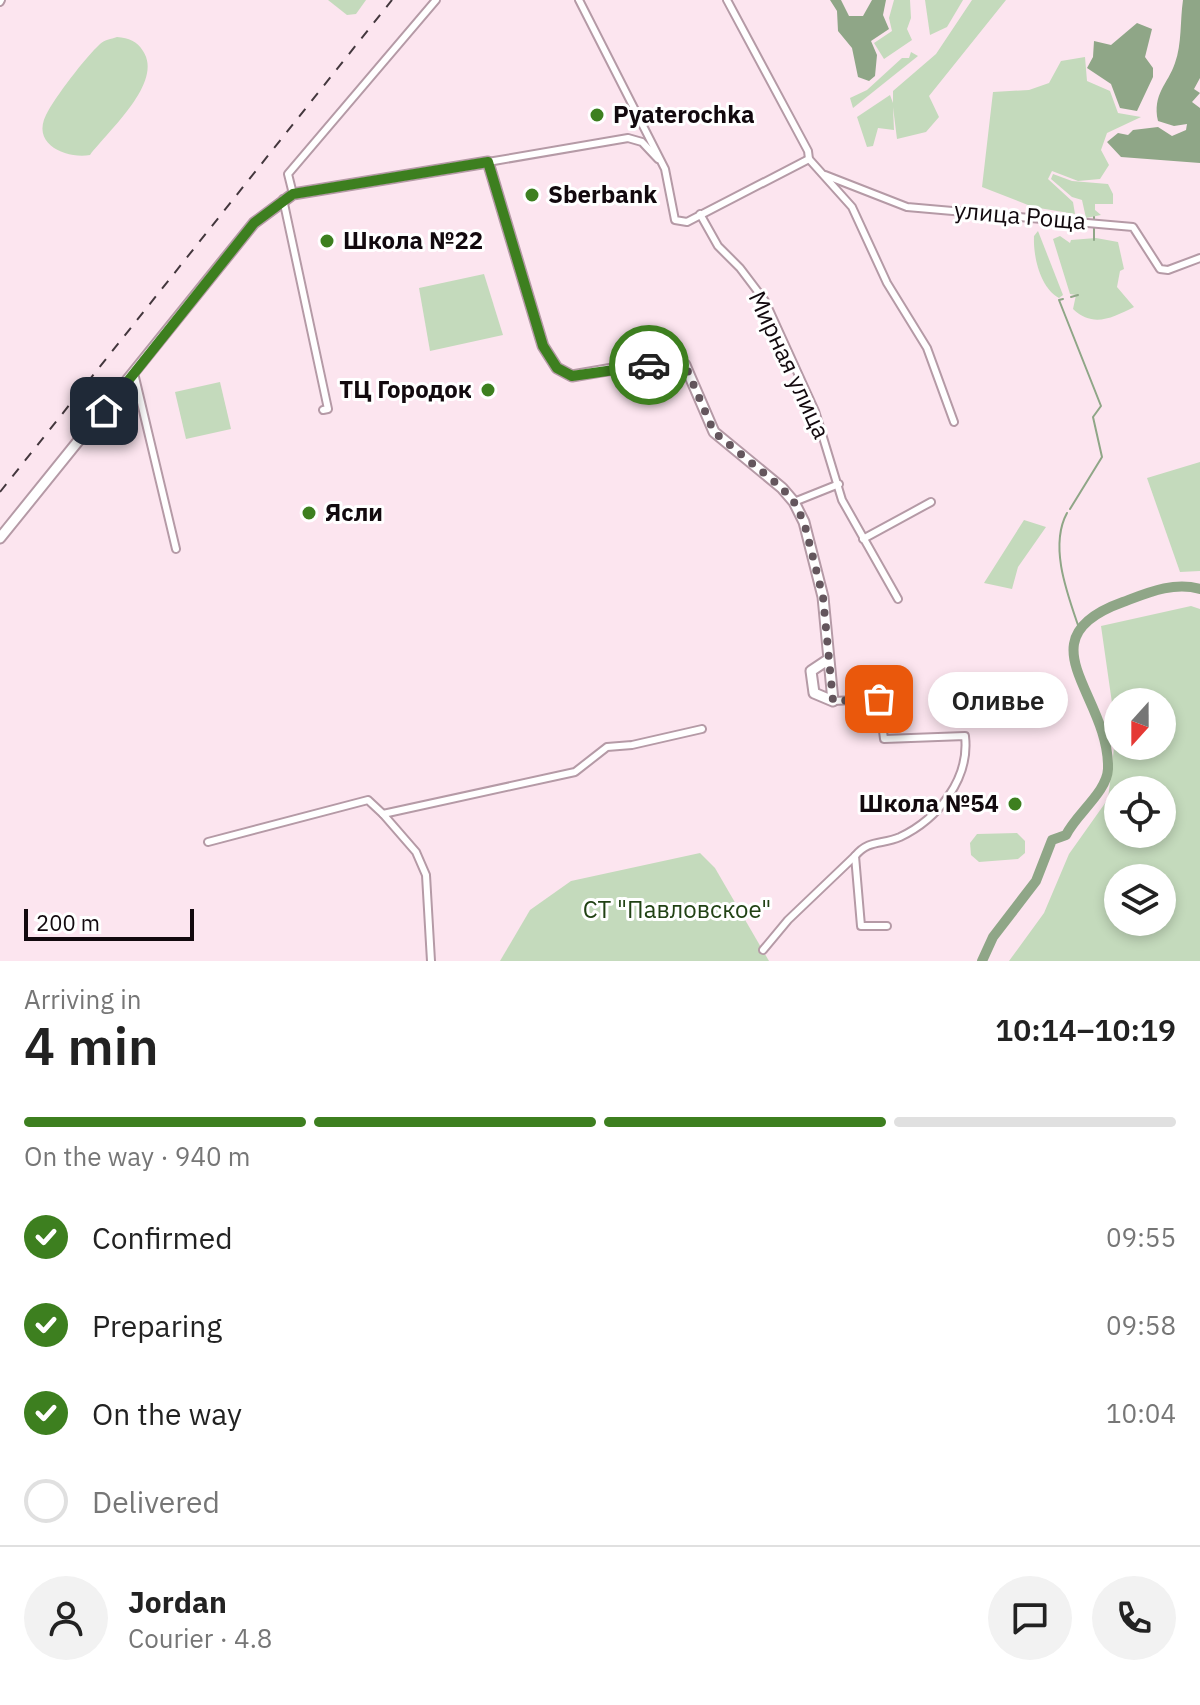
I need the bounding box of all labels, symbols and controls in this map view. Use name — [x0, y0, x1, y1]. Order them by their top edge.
place label: Pyaterochka — [613, 98, 755, 130]
marker: Pyaterochka — [588, 106, 606, 124]
place label: Sberbank — [548, 178, 657, 210]
marker: Sberbank — [523, 186, 541, 204]
street label: улица Роща — [953, 193, 1088, 237]
place label: Школа №22 — [343, 224, 483, 256]
marker: Школа №22 — [318, 232, 336, 250]
street label: Мирная улица — [742, 286, 838, 444]
courier — [609, 325, 689, 405]
icon: car — [627, 343, 671, 387]
place label: ТЦ Городок — [339, 373, 472, 405]
pin — [70, 377, 138, 445]
marker: ТЦ Городок — [479, 381, 497, 399]
icon: home — [82, 389, 126, 433]
place label: Ясли — [325, 496, 383, 528]
marker: Ясли — [300, 504, 318, 522]
pin — [845, 665, 913, 733]
callout: Оливье — [927, 671, 1067, 727]
icon: bag — [857, 677, 901, 721]
text: Оливье — [952, 683, 1044, 717]
north arrow — [1104, 688, 1176, 760]
map controls — [1104, 688, 1176, 936]
button: locate — [1104, 776, 1176, 848]
place label: Школа №54 — [859, 787, 999, 819]
marker: Школа №54 — [1006, 795, 1024, 813]
button: layers — [1104, 864, 1176, 936]
park label: СТ "Павловское" — [583, 893, 771, 925]
scale bar — [24, 905, 194, 941]
text: 200 m — [36, 908, 100, 937]
text: Arriving in — [24, 982, 141, 1016]
text: 10:14–10:19 — [995, 1010, 1176, 1049]
text: 4 min — [24, 1012, 159, 1079]
text: On the way · 940 m — [24, 1139, 250, 1173]
icon: check — [24, 1215, 68, 1259]
text: Confirmed — [92, 1218, 233, 1257]
text: 09:55 — [1106, 1220, 1176, 1254]
icon: check — [24, 1303, 68, 1347]
text: Preparing — [92, 1306, 222, 1345]
text: 09:58 — [1106, 1308, 1176, 1342]
icon: check — [24, 1391, 68, 1435]
text: On the way — [92, 1394, 242, 1433]
text: 10:04 — [1106, 1396, 1176, 1430]
text: Delivered — [92, 1482, 220, 1521]
button: person — [24, 1576, 108, 1660]
button: chat — [988, 1576, 1072, 1660]
button: phone — [1092, 1576, 1176, 1660]
text: Jordan — [128, 1582, 227, 1621]
text: Courier · 4.8 — [128, 1621, 272, 1655]

